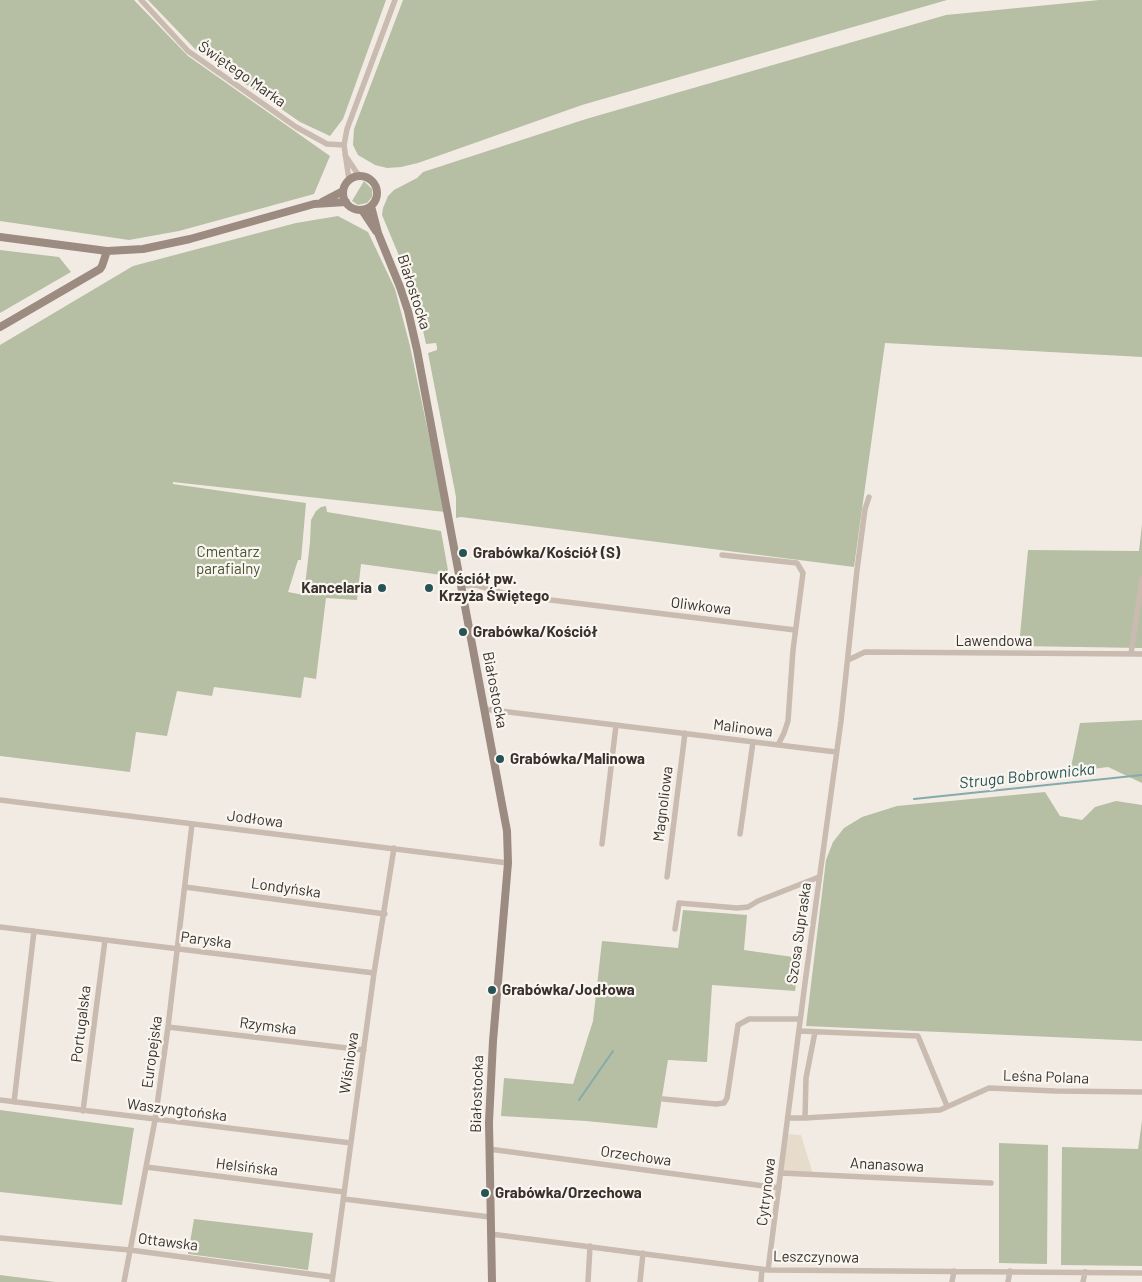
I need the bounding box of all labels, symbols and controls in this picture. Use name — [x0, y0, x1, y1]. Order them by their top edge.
street label: Świętego Marka — [195, 37, 289, 111]
street label: Białostocka — [393, 252, 435, 332]
park label: Cmentarz parafialny — [196, 543, 260, 578]
place label: Grabówka/Kościół (S) — [473, 544, 620, 562]
marker: Grabówka/Kościół (S) — [457, 547, 469, 559]
place label: Kościół pw. Krzyża Świętego — [439, 570, 549, 605]
place label: Kancelaria — [301, 579, 372, 597]
marker: Kancelaria — [376, 582, 388, 594]
marker: Kościół pw. Krzyża Świętego — [423, 582, 435, 594]
street label: Oliwkowa — [670, 593, 732, 619]
place label: Grabówka/Kościół — [473, 623, 598, 641]
marker: Grabówka/Kościół — [457, 626, 469, 638]
street label: Lawendowa — [955, 632, 1033, 650]
street label: Białostocka — [479, 650, 511, 730]
street label: Malinowa — [712, 715, 774, 741]
place label: Grabówka/Malinowa — [510, 750, 645, 768]
marker: Grabówka/Malinowa — [494, 753, 506, 765]
water label: Struga Bobrownicka — [958, 759, 1096, 793]
street label: Magnoliowa — [649, 765, 677, 843]
street label: Jodłowa — [226, 807, 284, 831]
street label: Londyńska — [250, 874, 322, 902]
street label: Szosa Supraska — [783, 881, 815, 985]
street label: Paryska — [180, 928, 232, 952]
place label: Grabówka/Jodłowa — [502, 981, 635, 999]
marker: Grabówka/Jodłowa — [486, 984, 498, 996]
street label: Portugalska — [67, 985, 95, 1063]
street label: Rzymska — [238, 1014, 298, 1038]
street label: Europejska — [138, 1015, 166, 1089]
street label: Wiśniowa — [336, 1031, 362, 1095]
street label: Białostocka — [467, 1055, 487, 1133]
street label: Leśna Polana — [1003, 1067, 1089, 1087]
street label: Waszyngtońska — [126, 1095, 228, 1125]
street label: Orzechowa — [599, 1142, 673, 1170]
street label: Helsińska — [215, 1154, 279, 1180]
street label: Ananasowa — [850, 1154, 924, 1176]
street label: Cytrynowa — [753, 1157, 779, 1227]
place label: Grabówka/Orzechowa — [495, 1184, 642, 1202]
marker: Grabówka/Orzechowa — [479, 1187, 491, 1199]
street label: Ottawska — [137, 1229, 199, 1255]
street label: Leszczynowa — [773, 1247, 859, 1267]

